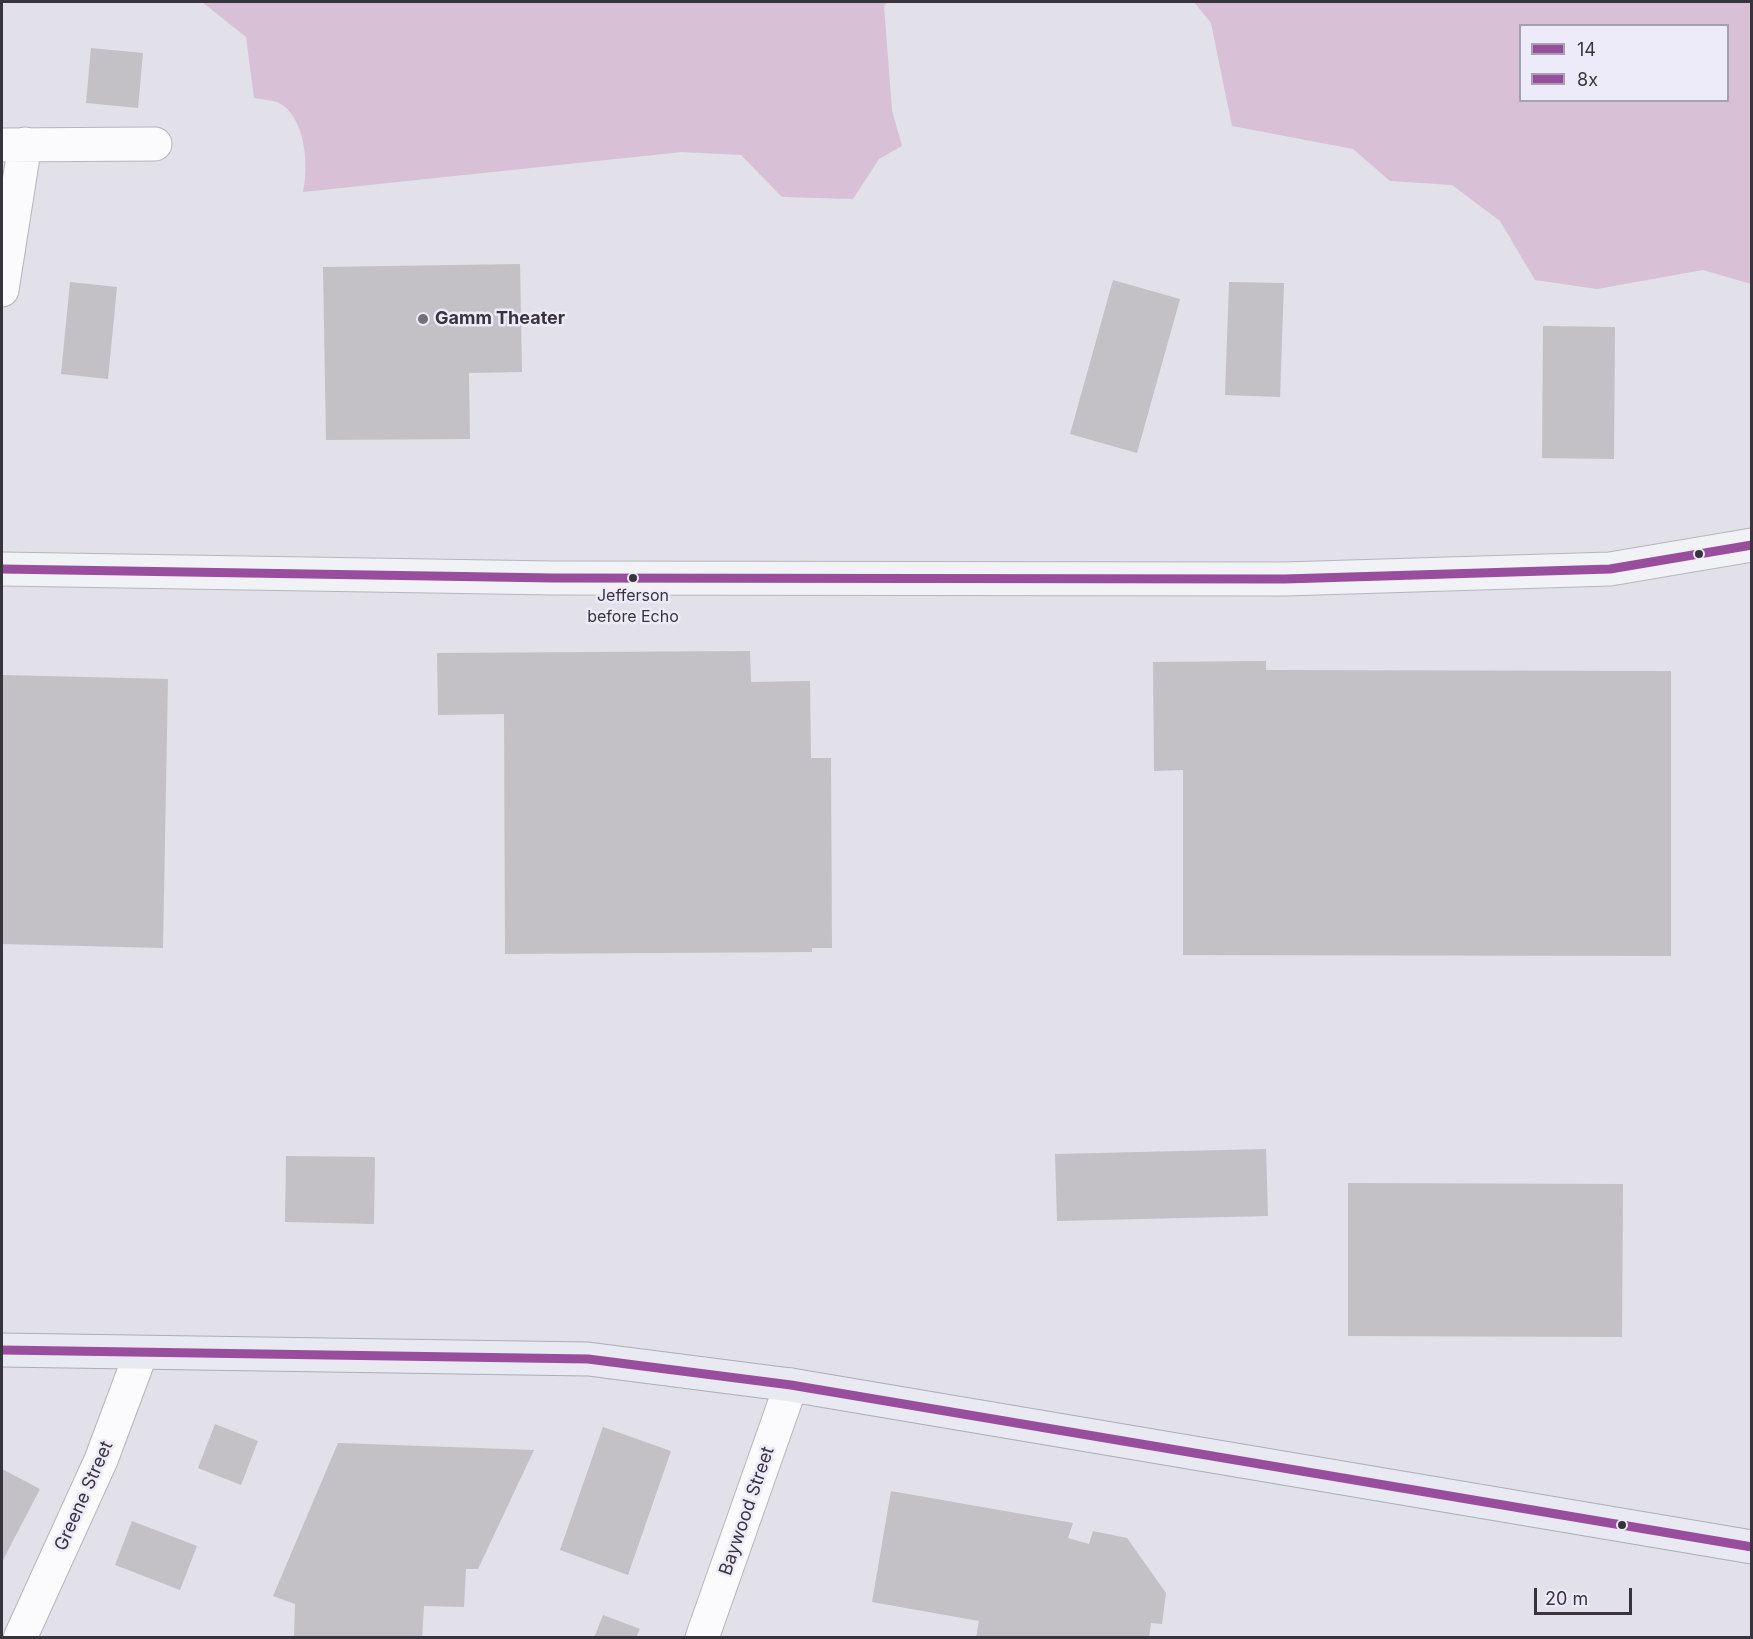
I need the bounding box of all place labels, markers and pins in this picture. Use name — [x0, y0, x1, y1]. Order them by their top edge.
place label: Gamm Theater — [435, 308, 565, 330]
marker: Gamm Theater — [416, 312, 430, 326]
unlabelled marker — [1693, 548, 1705, 560]
marker: Jefferson before Echo — [627, 572, 639, 584]
place label: Jefferson before Echo — [587, 586, 679, 624]
unlabelled marker — [1616, 1519, 1628, 1531]

